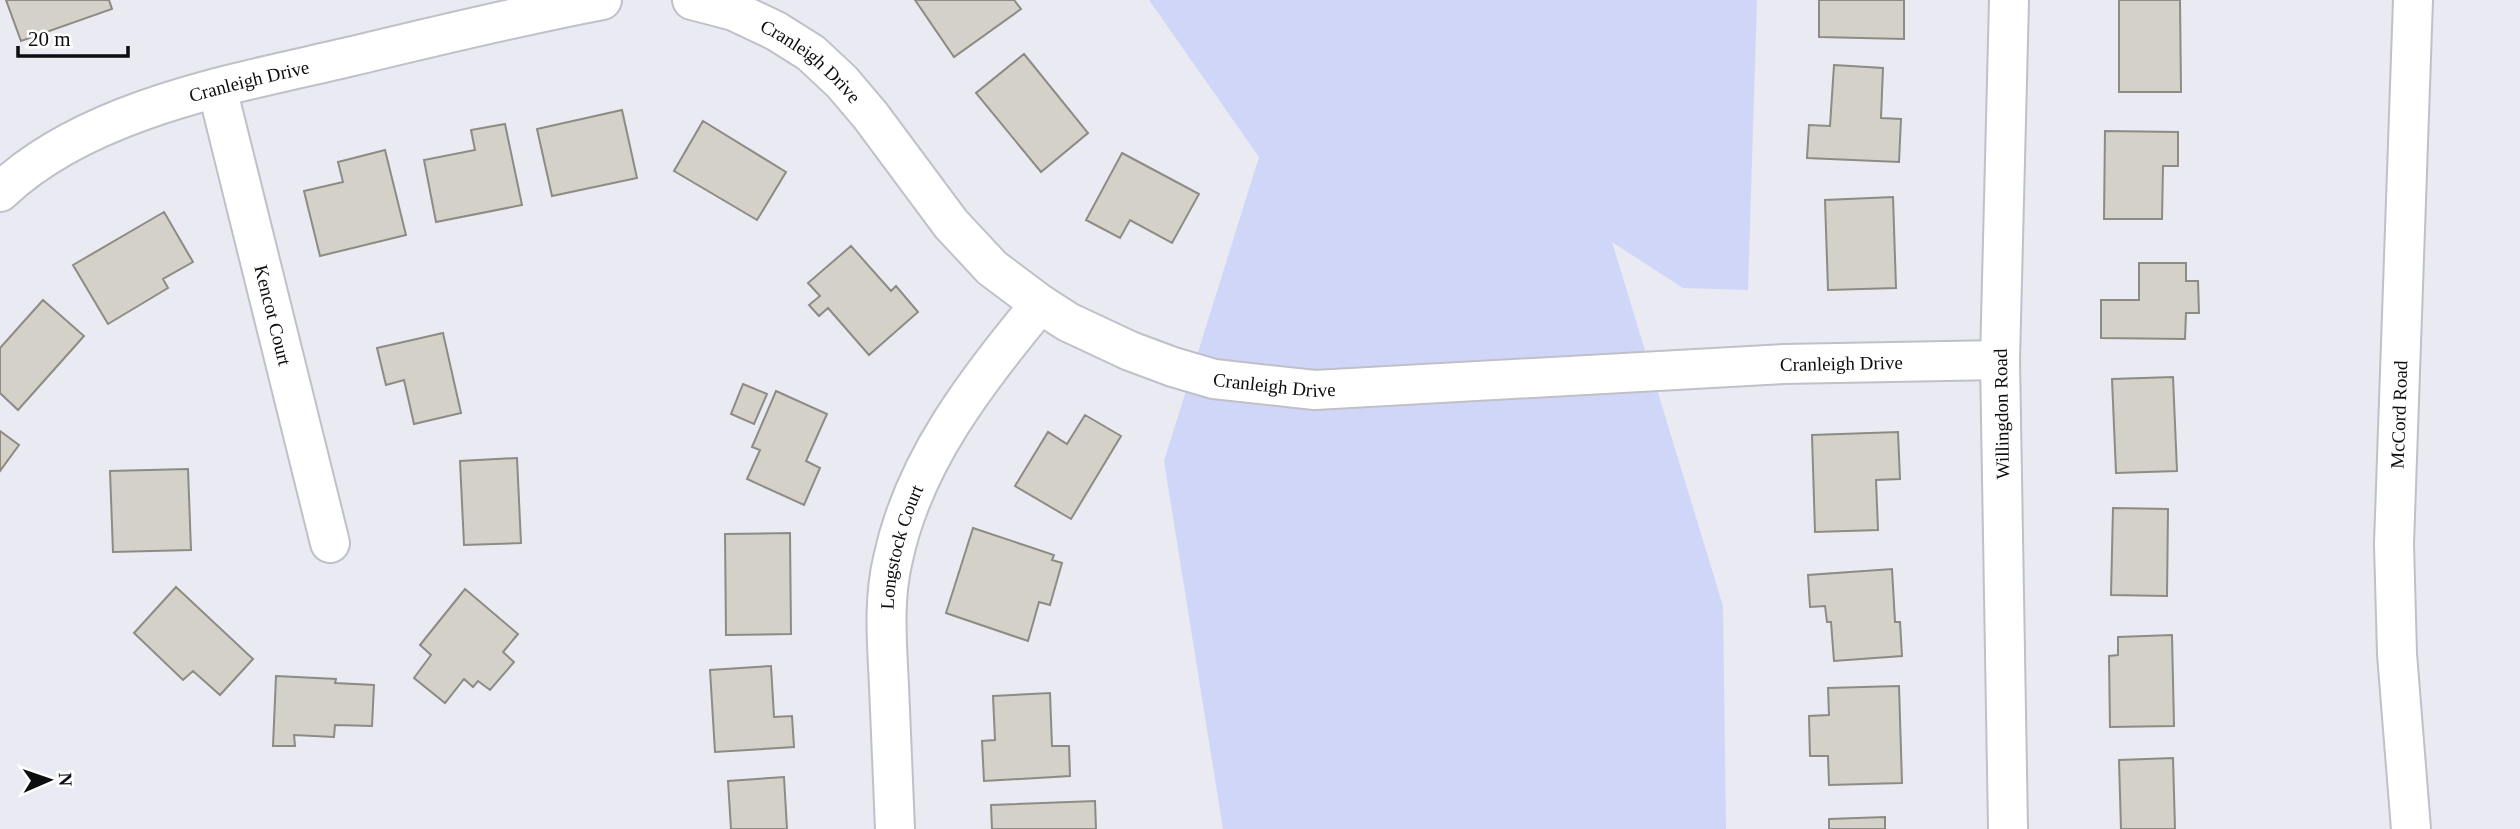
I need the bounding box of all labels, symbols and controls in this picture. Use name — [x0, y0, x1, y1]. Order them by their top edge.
scale bar — [18, 14, 128, 58]
street label: Cranleigh Drive — [757, 15, 865, 107]
text: 20 m — [28, 27, 71, 51]
street label: Cranleigh Drive — [187, 56, 311, 106]
street label: Kencot Court — [250, 263, 296, 368]
street label: Willingdon Road — [1990, 348, 2013, 479]
street label: Cranleigh Drive — [1780, 352, 1903, 375]
street label: McCord Road — [2387, 360, 2411, 469]
street label: Cranleigh Drive — [1212, 369, 1336, 401]
street label: Longstock Court — [877, 481, 928, 610]
north arrow — [14, 745, 84, 815]
text: N — [55, 772, 76, 787]

